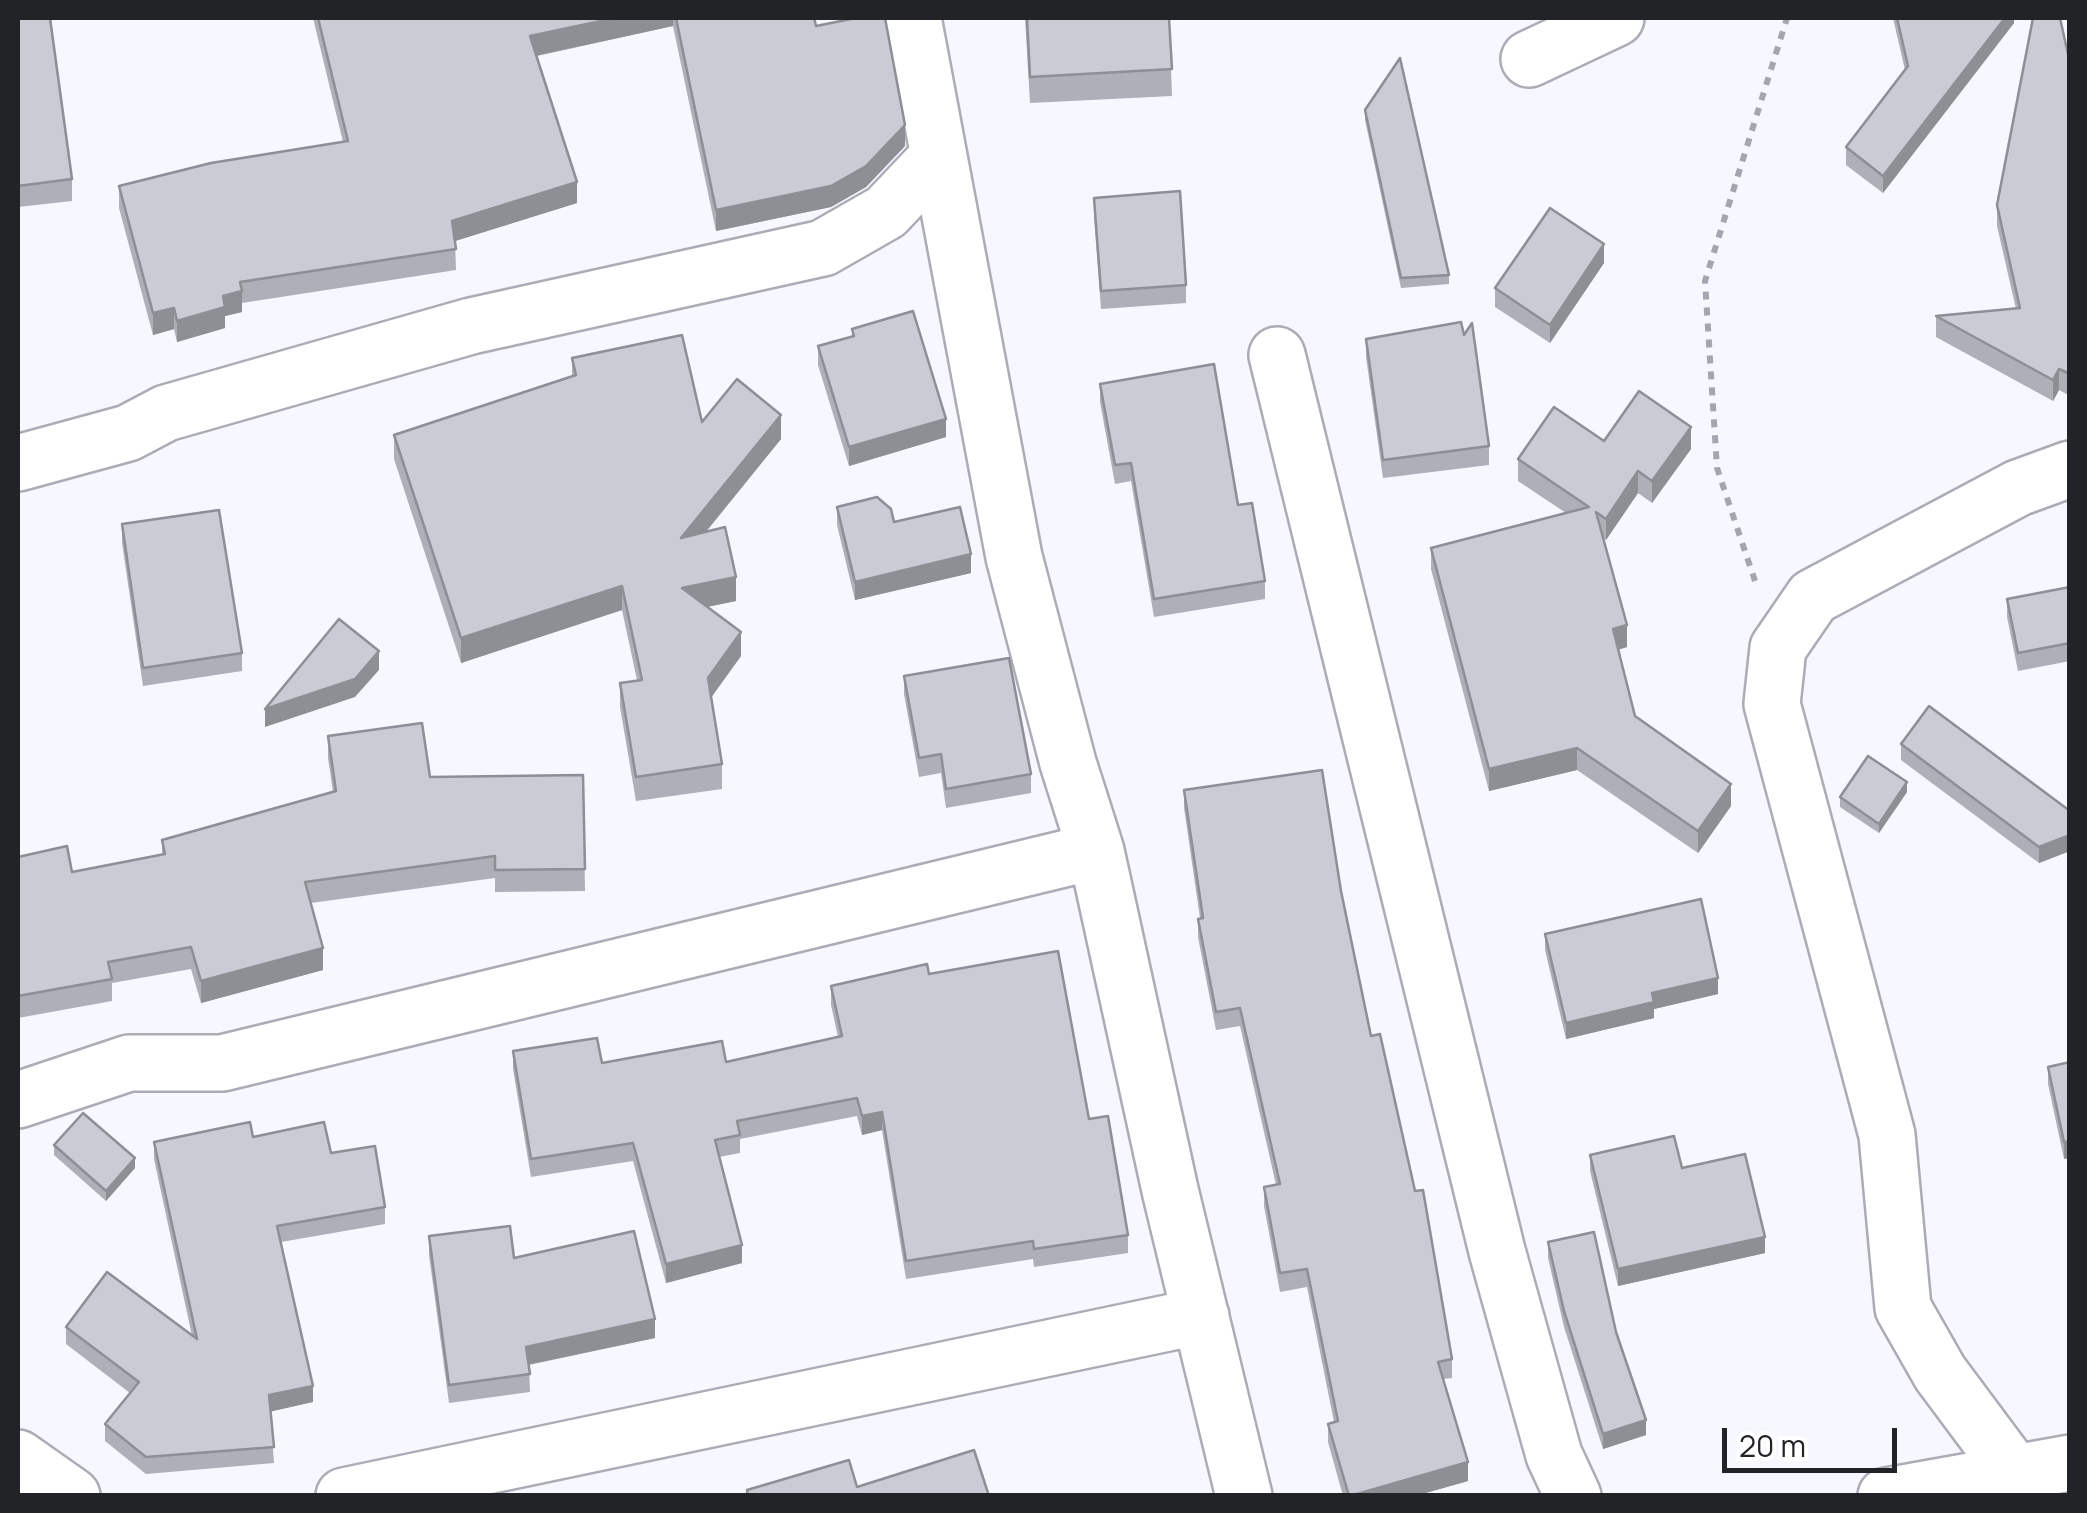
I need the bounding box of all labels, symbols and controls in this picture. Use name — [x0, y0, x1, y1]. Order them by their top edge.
scale bar — [1727, 1408, 1902, 1470]
text: 20 m — [1739, 1425, 1806, 1466]

